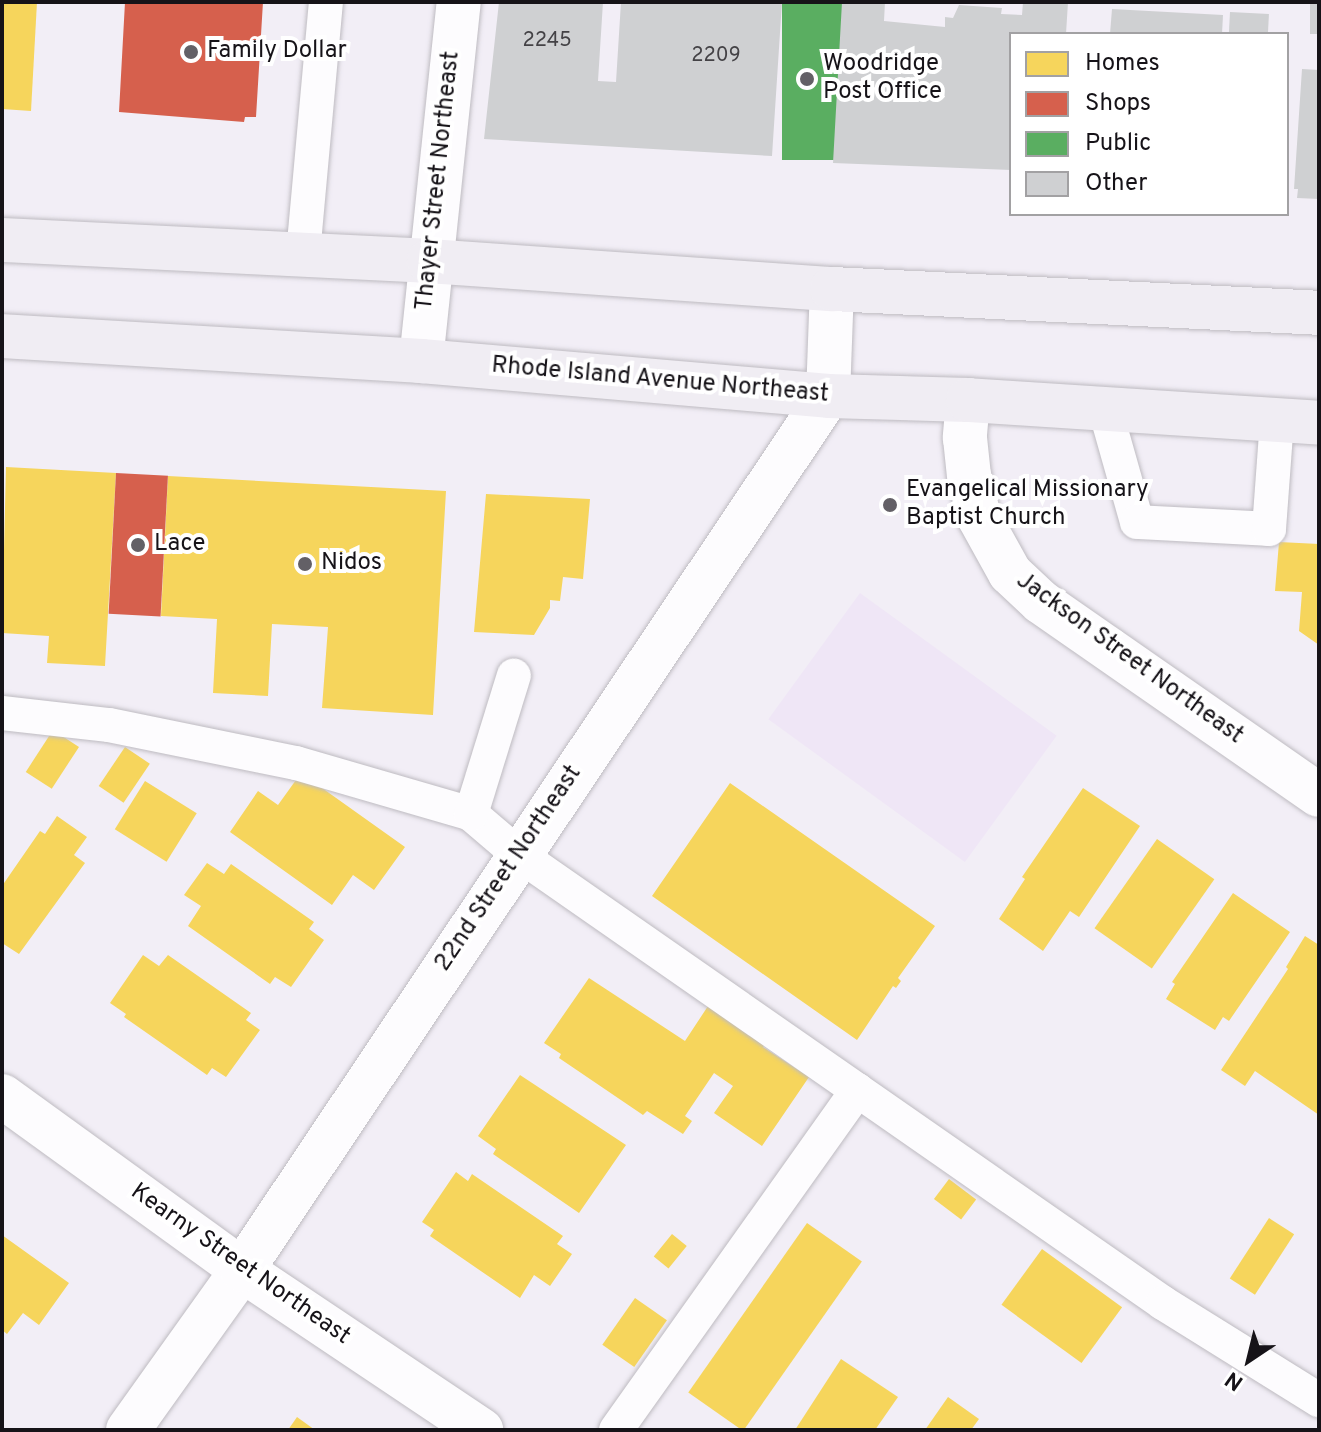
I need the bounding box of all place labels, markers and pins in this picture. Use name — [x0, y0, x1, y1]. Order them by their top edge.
place label: Family Dollar — [207, 38, 347, 66]
marker: Family Dollar — [182, 43, 200, 61]
place label: Woodridge Post Office — [823, 51, 942, 107]
marker: Woodridge Post Office — [798, 70, 816, 88]
place label: Evangelical Missionary Baptist Church — [906, 477, 1149, 533]
marker: Evangelical Missionary Baptist Church — [881, 496, 899, 514]
place label: Lace — [154, 531, 206, 559]
marker: Lace — [129, 536, 147, 554]
place label: Nidos — [321, 550, 382, 578]
marker: Nidos — [296, 555, 314, 573]

